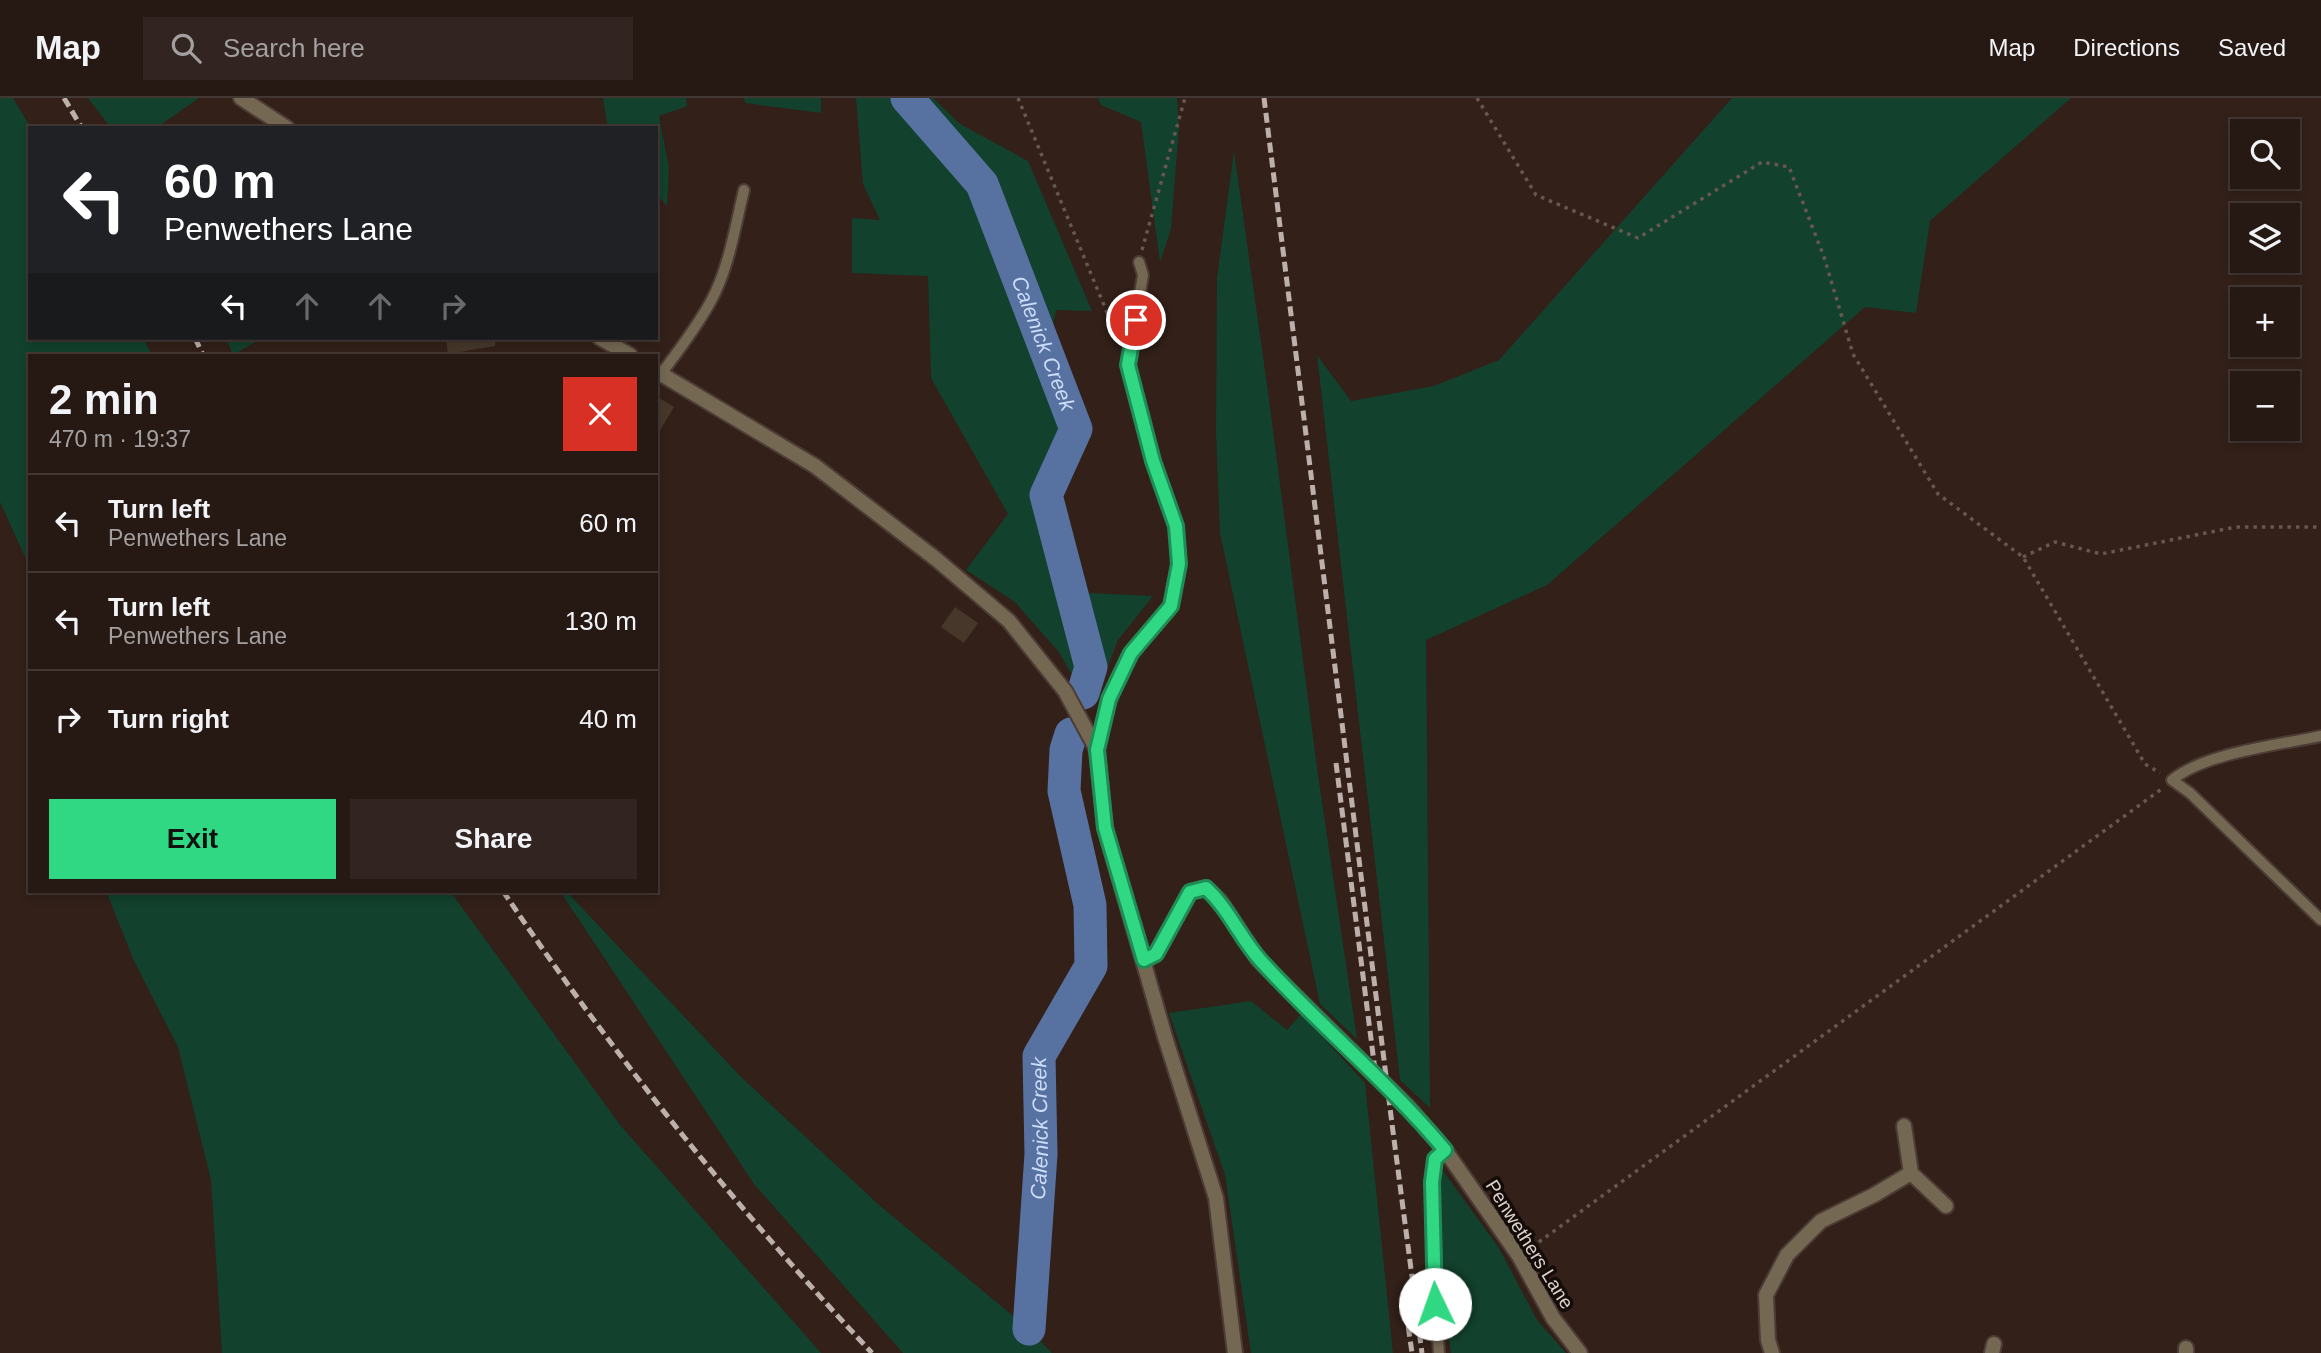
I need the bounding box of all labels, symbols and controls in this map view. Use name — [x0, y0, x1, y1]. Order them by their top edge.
search box — [143, 17, 633, 80]
text: Map — [35, 29, 101, 66]
icon: search — [167, 29, 205, 67]
text: Search here — [223, 33, 365, 63]
text: Map — [1989, 34, 2035, 61]
text: Directions — [2073, 34, 2180, 61]
text: Saved — [2218, 34, 2286, 61]
map controls — [2230, 119, 2300, 441]
button: search — [2230, 119, 2300, 189]
icon: left — [49, 154, 140, 245]
text: 60 m — [164, 154, 276, 208]
button: layers — [2230, 203, 2300, 273]
text: Penwethers Lane — [164, 211, 413, 247]
water label: Calenick Creek — [1007, 273, 1080, 415]
icon: left — [215, 287, 253, 325]
icon: ahead — [288, 287, 326, 325]
icon: ahead — [361, 287, 399, 325]
icon: right — [434, 287, 472, 325]
button: + — [2230, 287, 2300, 357]
pin — [1106, 290, 1166, 350]
icon: arrive — [1117, 301, 1155, 339]
button: − — [2230, 371, 2300, 441]
text: 2 min — [49, 376, 159, 423]
button: close — [563, 377, 637, 451]
text: 470 m · 19:37 — [49, 426, 191, 452]
text: Turn left — [108, 494, 210, 524]
icon: left — [49, 504, 87, 542]
text: 60 m — [579, 508, 637, 538]
text: Penwethers Lane — [108, 525, 287, 551]
text: Turn left — [108, 592, 210, 622]
icon: left — [49, 602, 87, 640]
text: 130 m — [565, 606, 637, 636]
text: Penwethers Lane — [108, 623, 287, 649]
icon: right — [49, 700, 87, 738]
text: Turn right — [108, 704, 229, 734]
text: 40 m — [579, 704, 637, 734]
button: Exit — [49, 799, 336, 879]
button: Share — [350, 799, 637, 879]
water label: Calenick Creek — [1026, 1055, 1052, 1200]
street label: Penwethers Lane — [1481, 1176, 1578, 1313]
position arrow — [1398, 1267, 1472, 1341]

